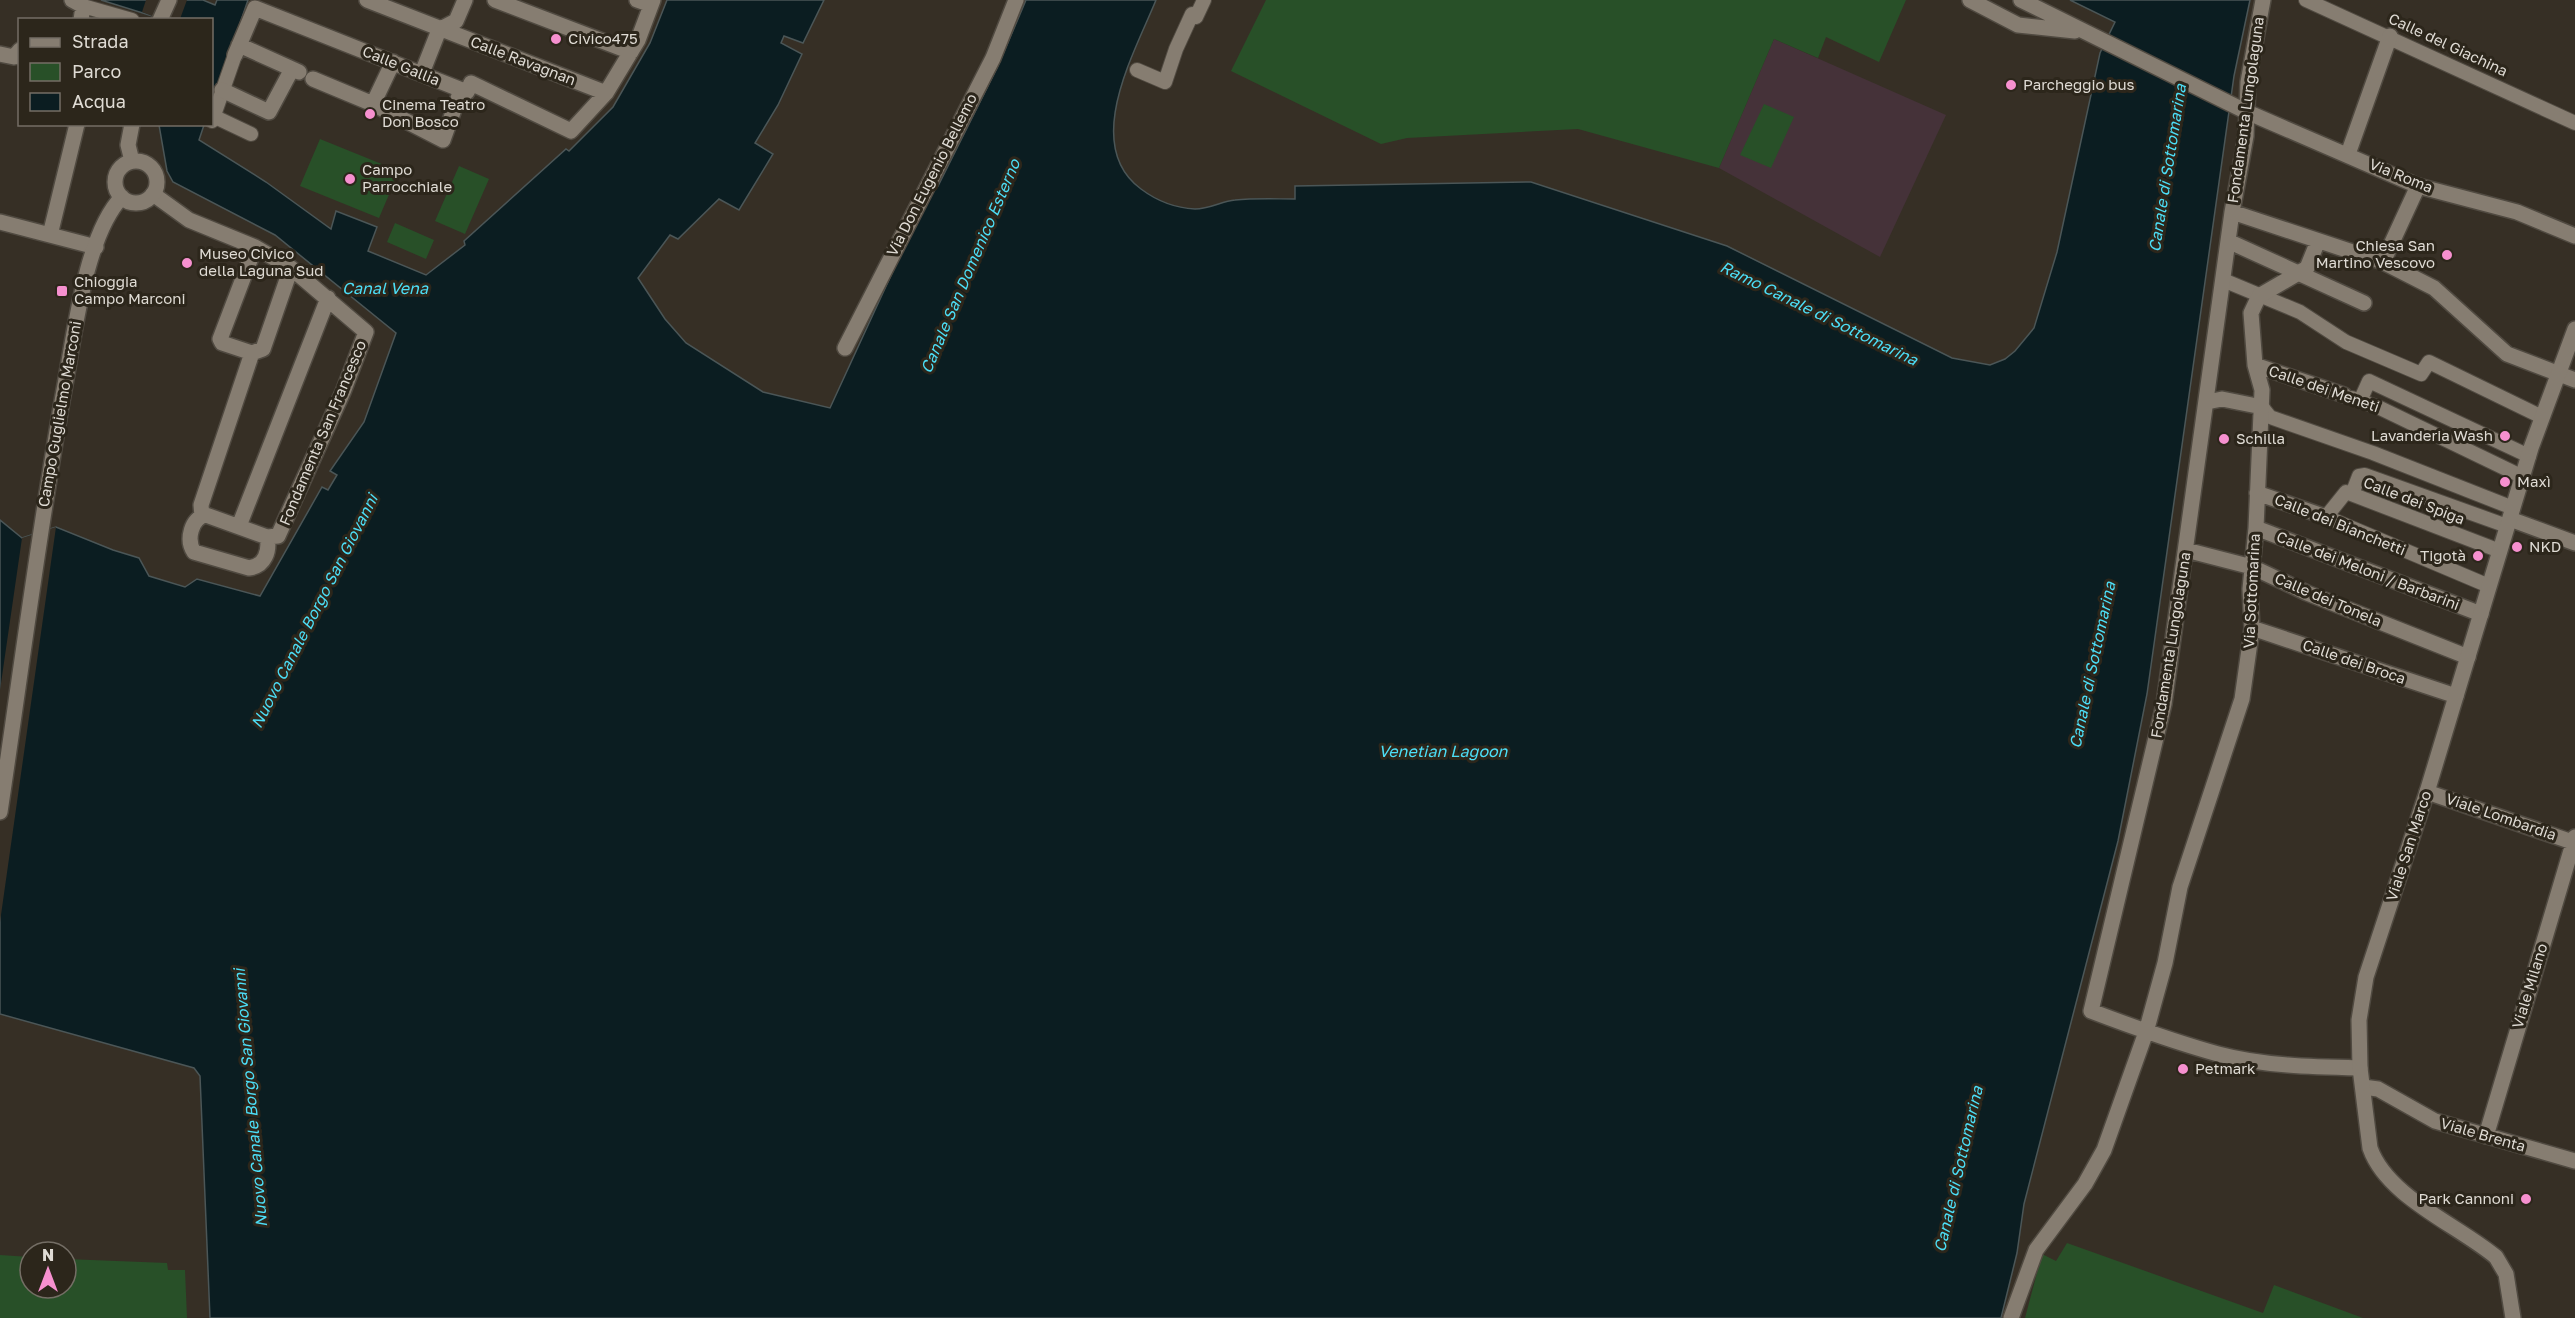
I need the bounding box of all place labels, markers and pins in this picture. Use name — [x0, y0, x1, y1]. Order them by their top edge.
place label: Civico475 — [568, 29, 638, 47]
marker: Civico475 — [549, 32, 563, 46]
place label: Parcheggio bus — [2023, 75, 2134, 93]
marker: Parcheggio bus — [2004, 78, 2018, 92]
place label: Cinema Teatro Don Bosco — [382, 95, 485, 130]
marker: Cinema Teatro Don Bosco — [363, 107, 377, 121]
place label: Campo Parrocchiale — [362, 160, 452, 195]
marker: Campo Parrocchiale — [343, 172, 357, 186]
place label: Chiesa San Martino Vescovo — [2316, 236, 2435, 271]
place label: Museo Civico della Laguna Sud — [199, 244, 324, 279]
marker: Chiesa San Martino Vescovo — [2440, 248, 2454, 262]
marker: Museo Civico della Laguna Sud — [180, 256, 194, 270]
place label: Chioggia Campo Marconi — [74, 272, 185, 307]
marker: Chioggia Campo Marconi — [55, 284, 69, 298]
place label: Lavanderia Wash — [2371, 426, 2493, 444]
place label: Schilla — [2236, 429, 2285, 447]
marker: Lavanderia Wash — [2498, 429, 2512, 443]
marker: Schilla — [2217, 432, 2231, 446]
place label: Maxì — [2517, 472, 2551, 490]
marker: Maxì — [2498, 475, 2512, 489]
place label: NKD — [2529, 537, 2561, 555]
marker: NKD — [2510, 540, 2524, 554]
place label: Tigotà — [2420, 546, 2466, 564]
marker: Tigotà — [2471, 549, 2485, 563]
place label: Petmark — [2195, 1059, 2256, 1077]
marker: Petmark — [2176, 1062, 2190, 1076]
place label: Park Cannoni — [2418, 1189, 2514, 1207]
marker: Park Cannoni — [2519, 1192, 2533, 1206]

